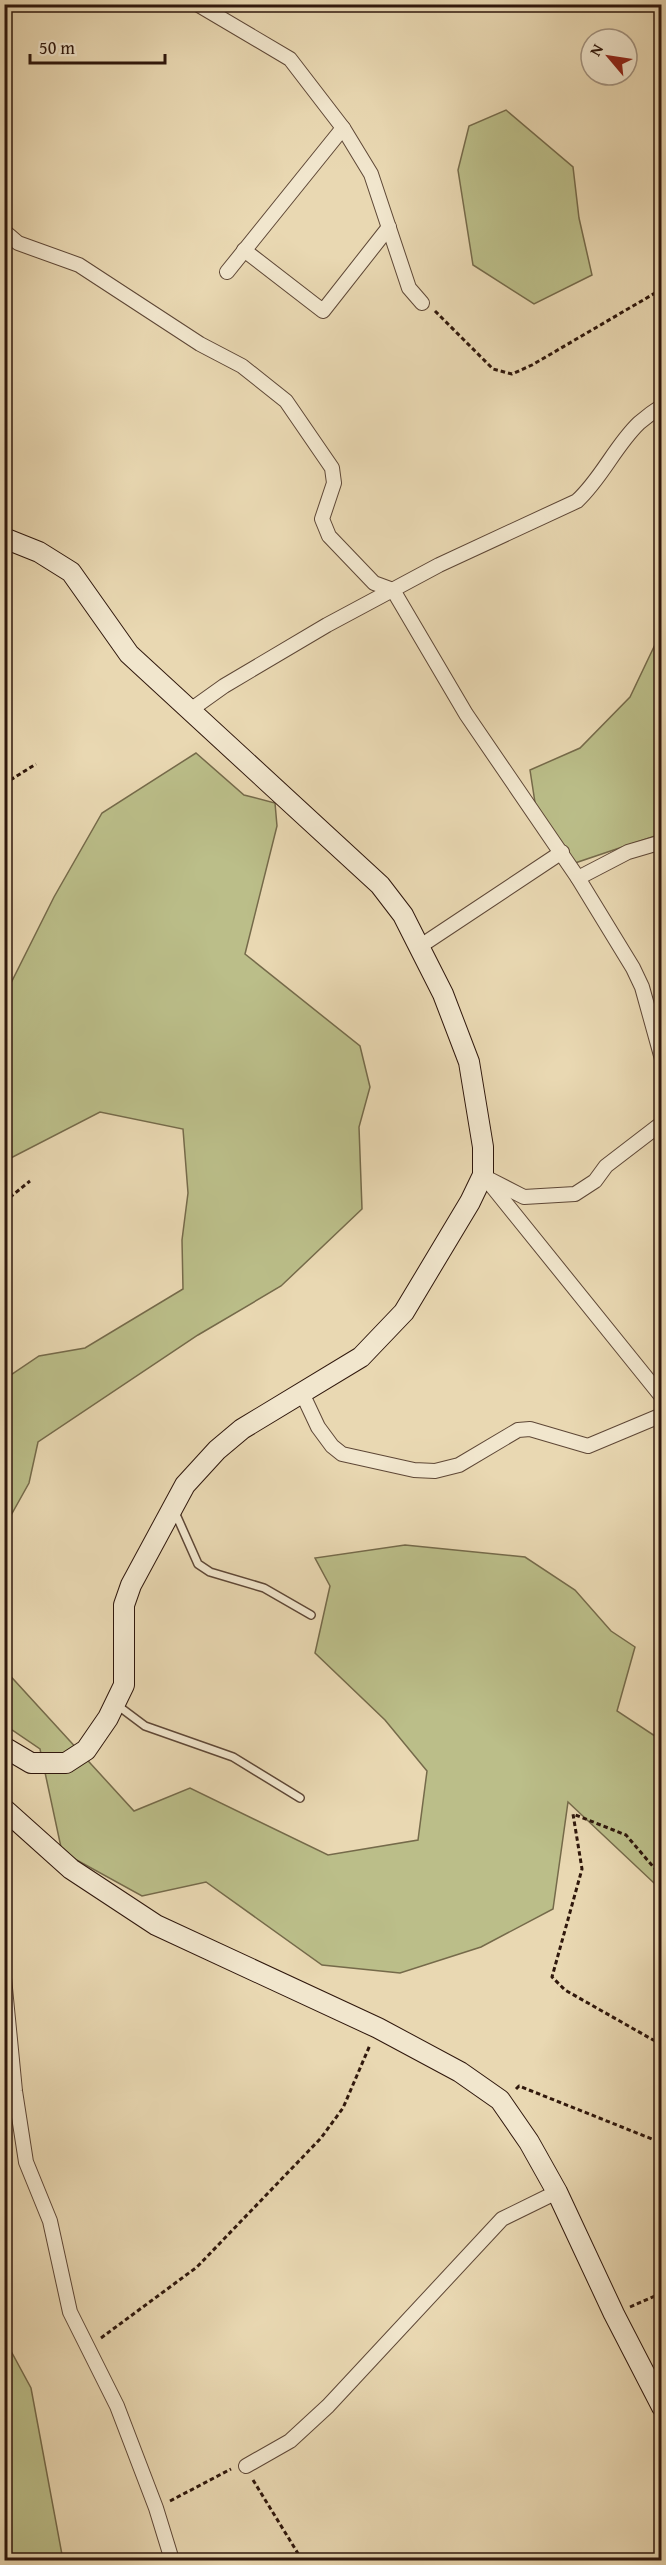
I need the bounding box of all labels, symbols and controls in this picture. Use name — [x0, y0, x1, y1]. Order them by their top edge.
scale bar — [30, 27, 165, 65]
north arrow — [579, 27, 639, 87]
text: 50 m — [39, 34, 75, 61]
text: N — [583, 39, 609, 60]

